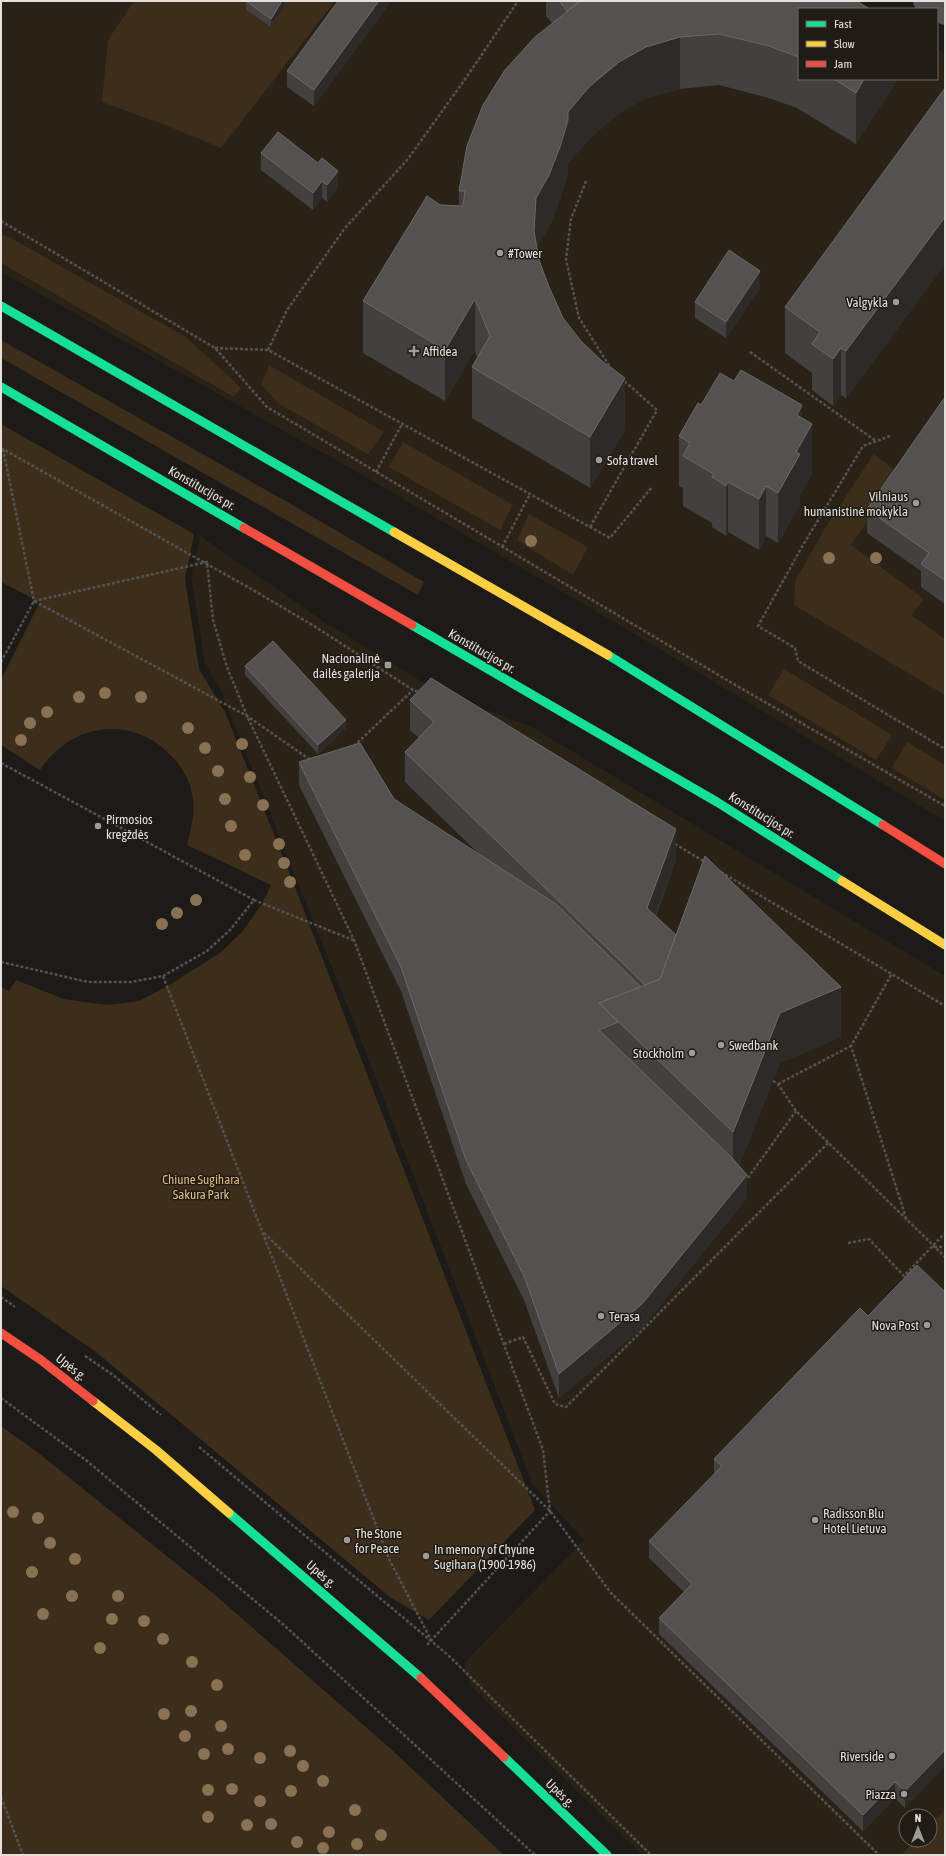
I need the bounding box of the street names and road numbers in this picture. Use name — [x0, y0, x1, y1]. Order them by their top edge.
street label: Konstitucijos pr. — [166, 463, 238, 513]
street label: Konstitucijos pr. — [446, 626, 518, 676]
street label: Konstitucijos pr. — [726, 789, 798, 841]
street label: Upės g. — [53, 1351, 89, 1383]
street label: Upės g. — [303, 1557, 339, 1591]
street label: Upės g. — [543, 1776, 577, 1810]

